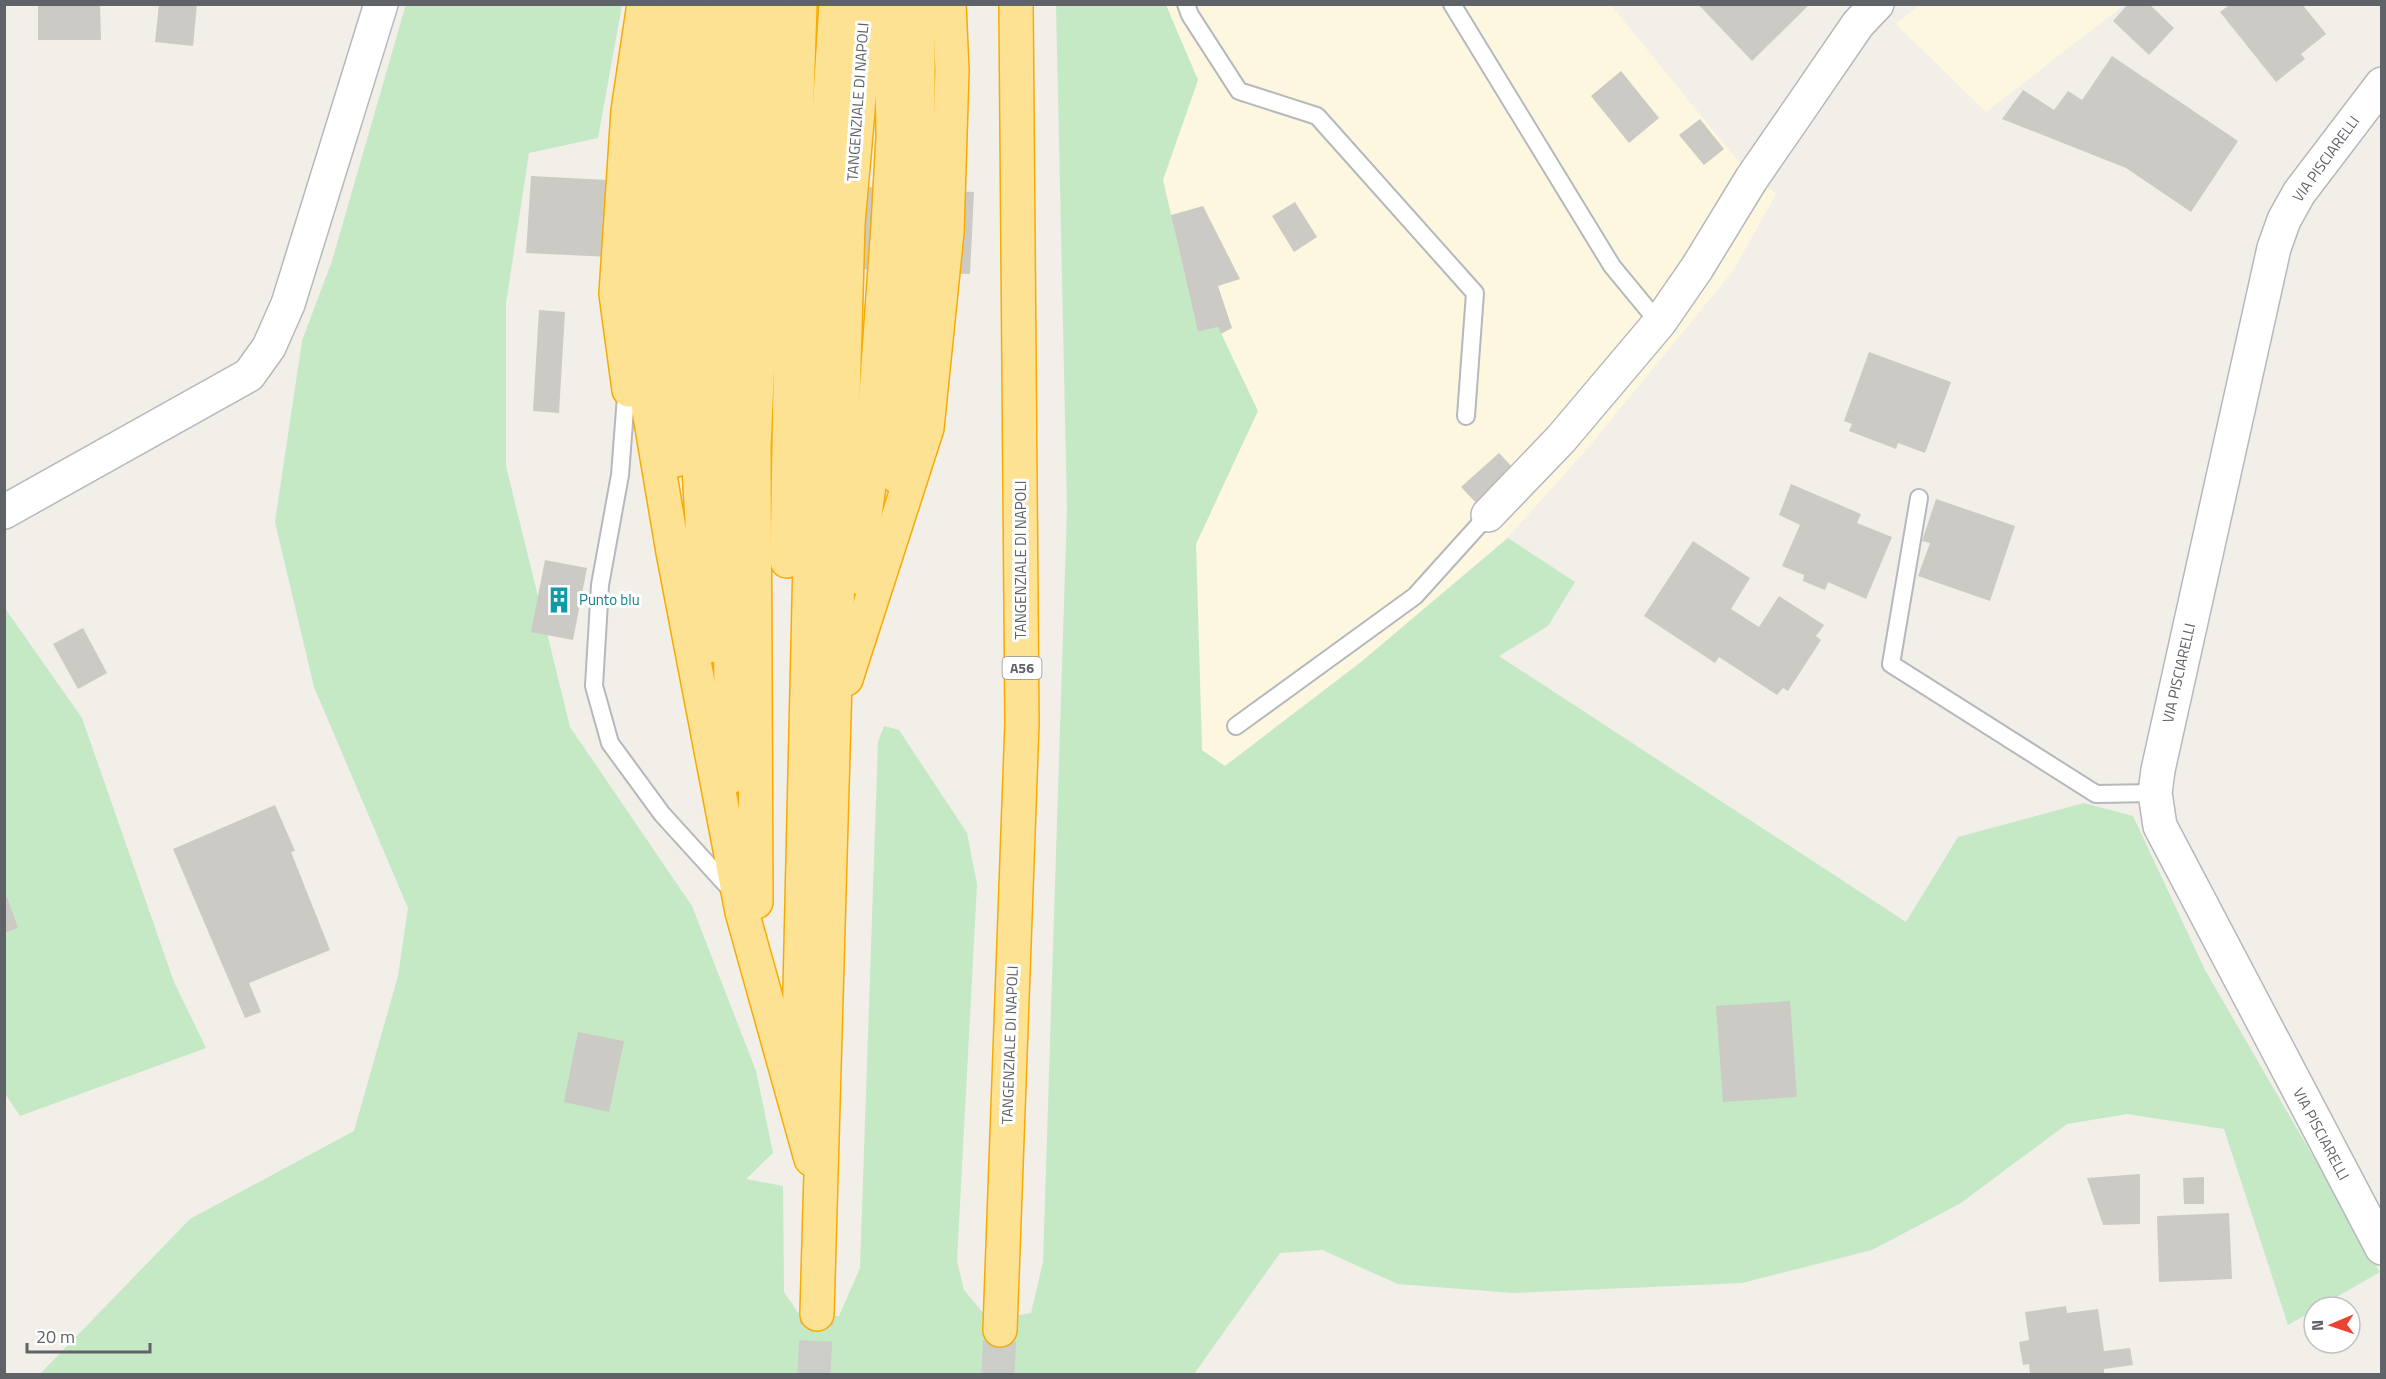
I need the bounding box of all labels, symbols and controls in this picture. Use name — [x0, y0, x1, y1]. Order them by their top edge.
street label: TANGENZIALE DI NAPOLI — [840, 22, 875, 182]
street label: VIA PISCIARELLI — [2286, 111, 2365, 207]
street label: TANGENZIALE DI NAPOLI — [1009, 481, 1032, 639]
building icon: Punto blu — [544, 585, 574, 615]
place label: Punto blu — [579, 588, 640, 611]
street label: VIA PISCIARELLI — [2156, 621, 2201, 725]
road number: A56 — [1002, 657, 1042, 679]
street label: TANGENZIALE DI NAPOLI — [995, 965, 1024, 1125]
street label: VIA PISCIARELLI — [2287, 1083, 2355, 1184]
north arrow — [2302, 1295, 2362, 1355]
scale bar — [27, 1316, 150, 1354]
text: N — [2305, 1320, 2329, 1331]
text: 20 m — [36, 1323, 75, 1350]

